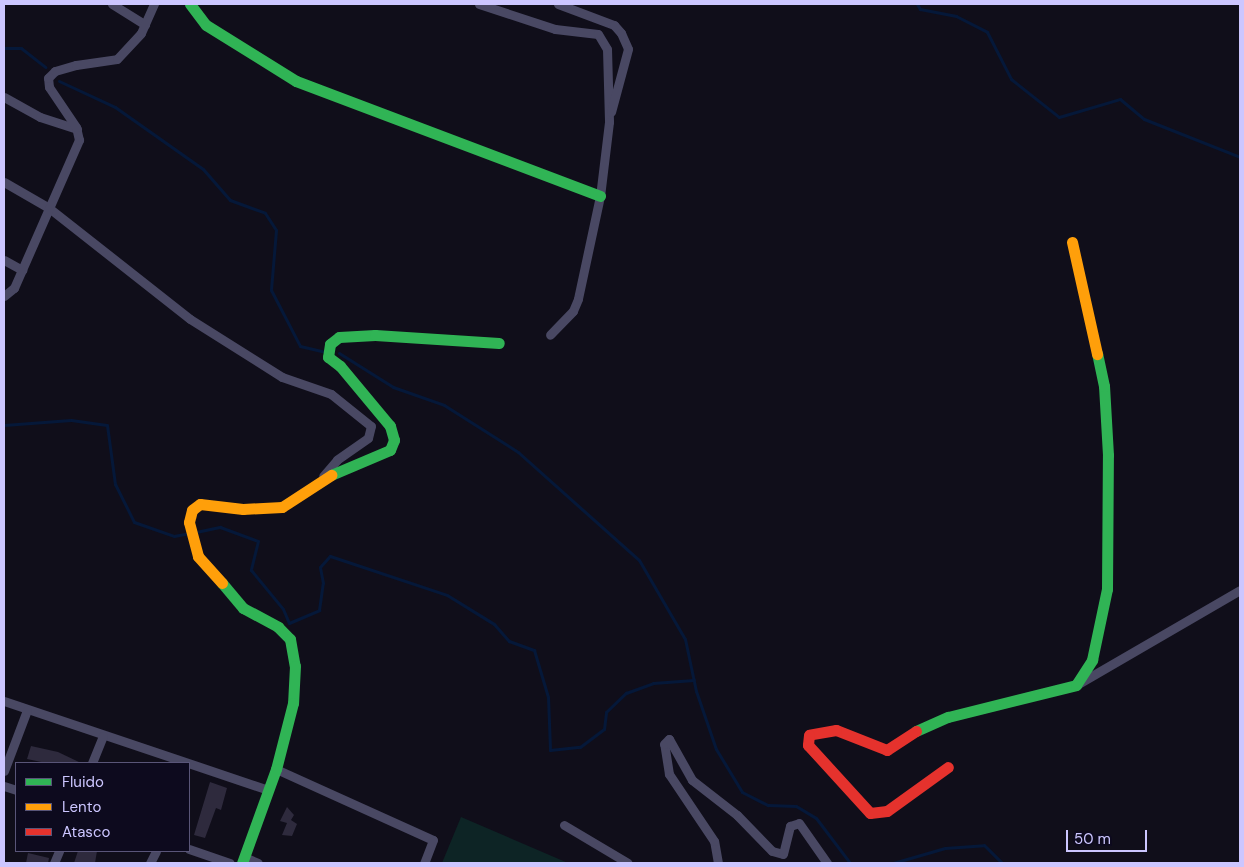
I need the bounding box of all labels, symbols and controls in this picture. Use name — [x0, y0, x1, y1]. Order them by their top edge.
legend — [15, 762, 190, 852]
text: Fluido — [62, 772, 104, 792]
text: Lento — [62, 797, 101, 817]
scale bar — [1069, 820, 1150, 852]
text: Atasco — [62, 822, 110, 842]
text: 50 m — [1074, 829, 1111, 849]

